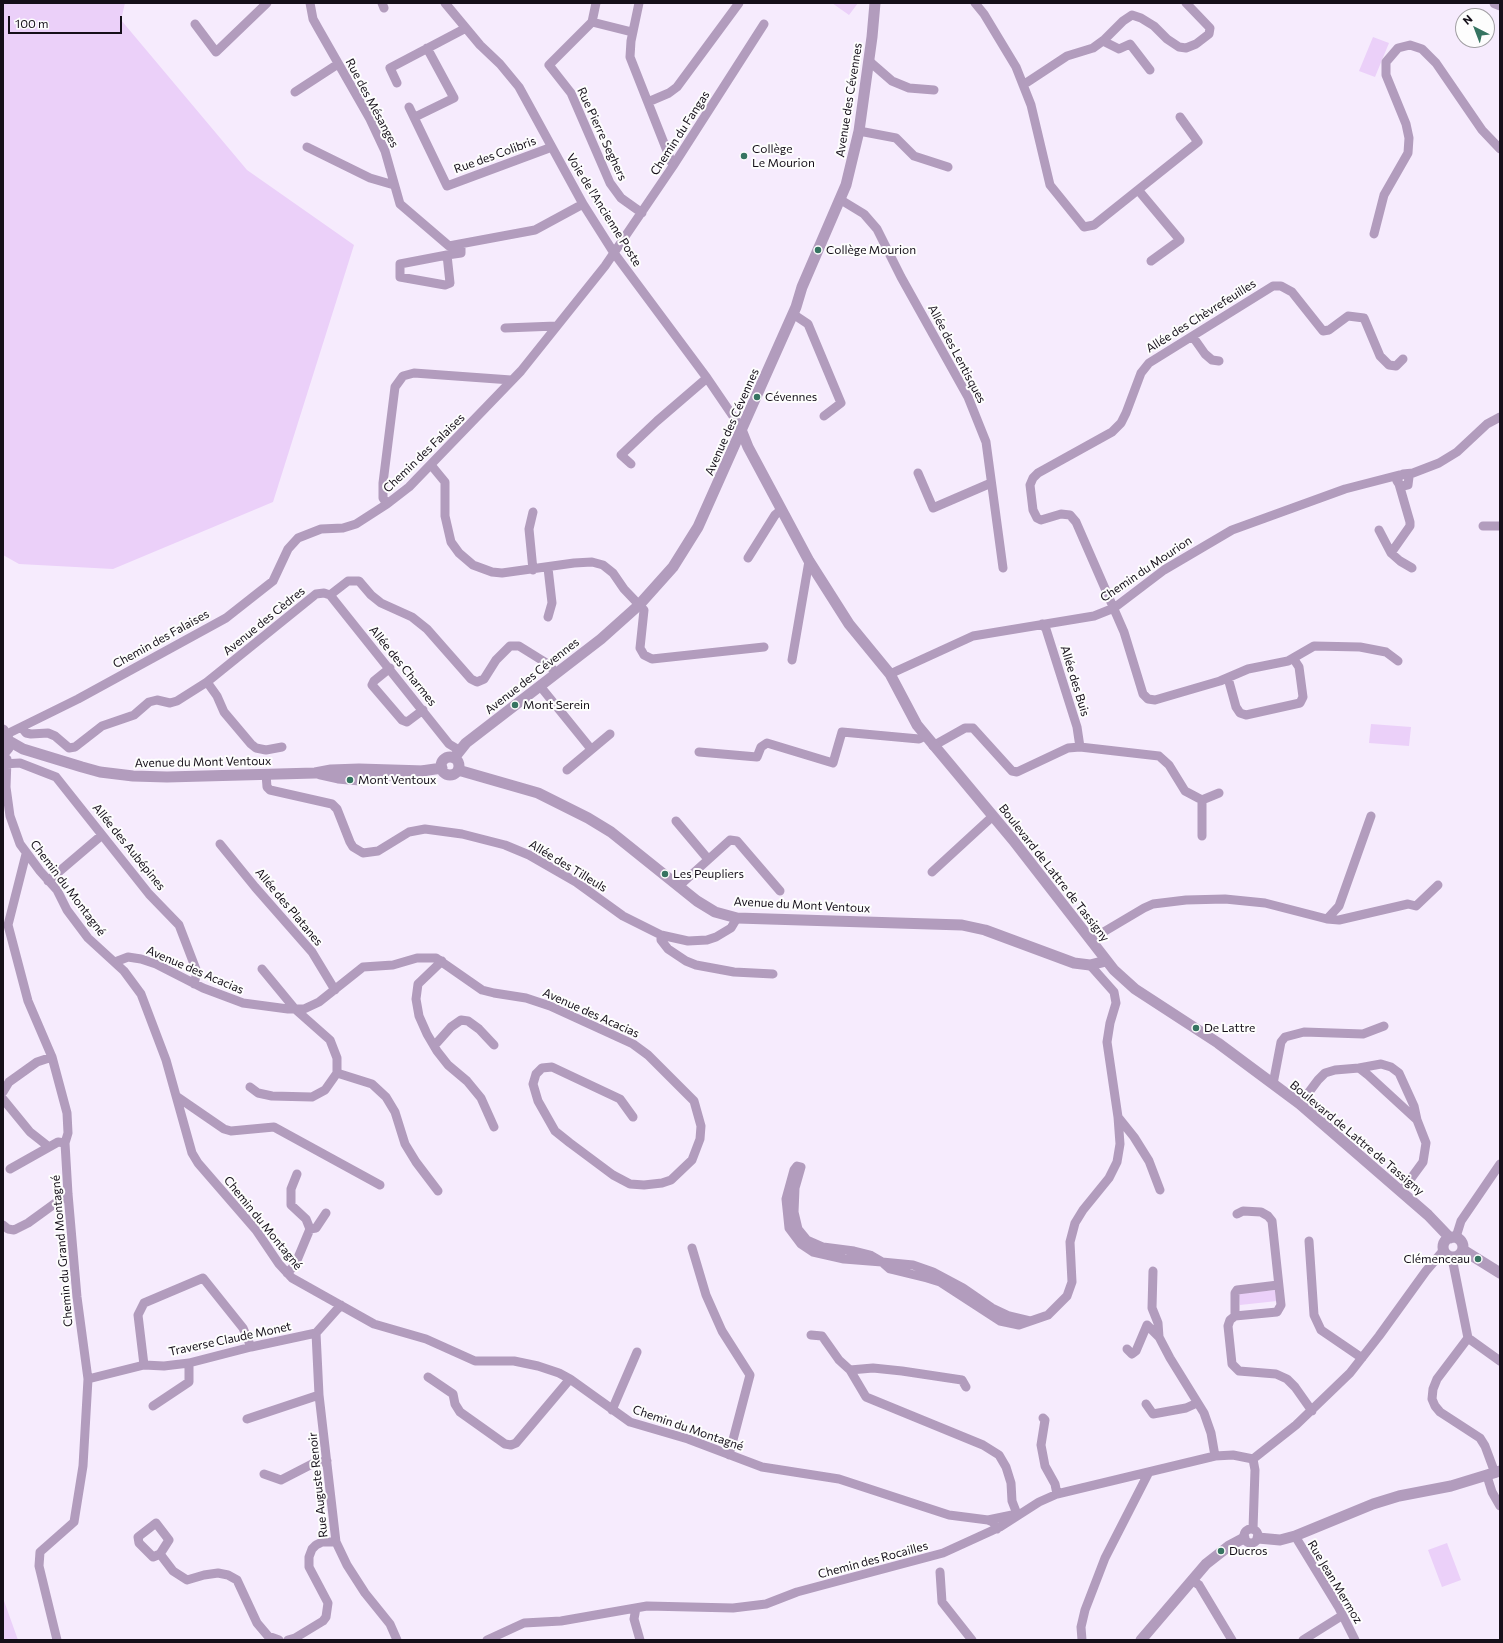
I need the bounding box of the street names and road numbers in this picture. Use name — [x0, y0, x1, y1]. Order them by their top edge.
street label: Avenue des Cévennes — [833, 42, 865, 158]
street label: Rue des Mésanges — [342, 56, 402, 150]
street label: Rue Pierre Seghers — [574, 85, 630, 183]
street label: Chemin du Fangas — [647, 88, 713, 178]
street label: Rue des Colibris — [452, 133, 538, 177]
street label: Voie de l'Ancienne Poste — [563, 151, 645, 269]
street label: Allée des Chèvrefeuilles — [1143, 276, 1259, 356]
street label: Allée des Lentisques — [925, 302, 989, 406]
street label: Avenue des Cévennes — [702, 366, 762, 478]
street label: Chemin des Falaises — [380, 410, 468, 496]
street label: Chemin du Mourion — [1097, 533, 1195, 605]
street label: Avenue des Cèdres — [220, 584, 308, 658]
street label: Chemin des Falaises — [110, 607, 212, 671]
street label: Allée des Charmes — [366, 623, 440, 709]
street label: Avenue des Cévennes — [482, 635, 582, 717]
street label: Allée des Buis — [1057, 644, 1093, 718]
street label: Avenue du Mont Ventoux — [135, 754, 271, 770]
street label: Allée des Aubépines — [90, 801, 168, 893]
street label: Boulevard de Lattre de Tassigny — [996, 801, 1112, 945]
street label: Chemin du Montagné — [27, 837, 109, 939]
street label: Allée des Tilleuls — [526, 837, 610, 895]
street label: Allée des Platanes — [252, 865, 326, 949]
street label: Avenue du Mont Ventoux — [733, 894, 871, 916]
street label: Avenue des Acacias — [144, 943, 246, 997]
street label: Avenue des Acacias — [540, 985, 642, 1041]
street label: Boulevard de Lattre de Tassigny — [1287, 1078, 1427, 1198]
street label: Chemin du Montagné — [221, 1173, 305, 1273]
street label: Chemin du Grand Montagné — [48, 1174, 76, 1328]
street label: Traverse Claude Monet — [167, 1319, 293, 1359]
street label: Chemin du Montagné — [631, 1402, 745, 1454]
street label: Rue Auguste Renoir — [305, 1431, 331, 1539]
street label: Chemin des Rocailles — [816, 1538, 930, 1582]
street label: Rue Jean Mermoz — [1304, 1538, 1366, 1626]

